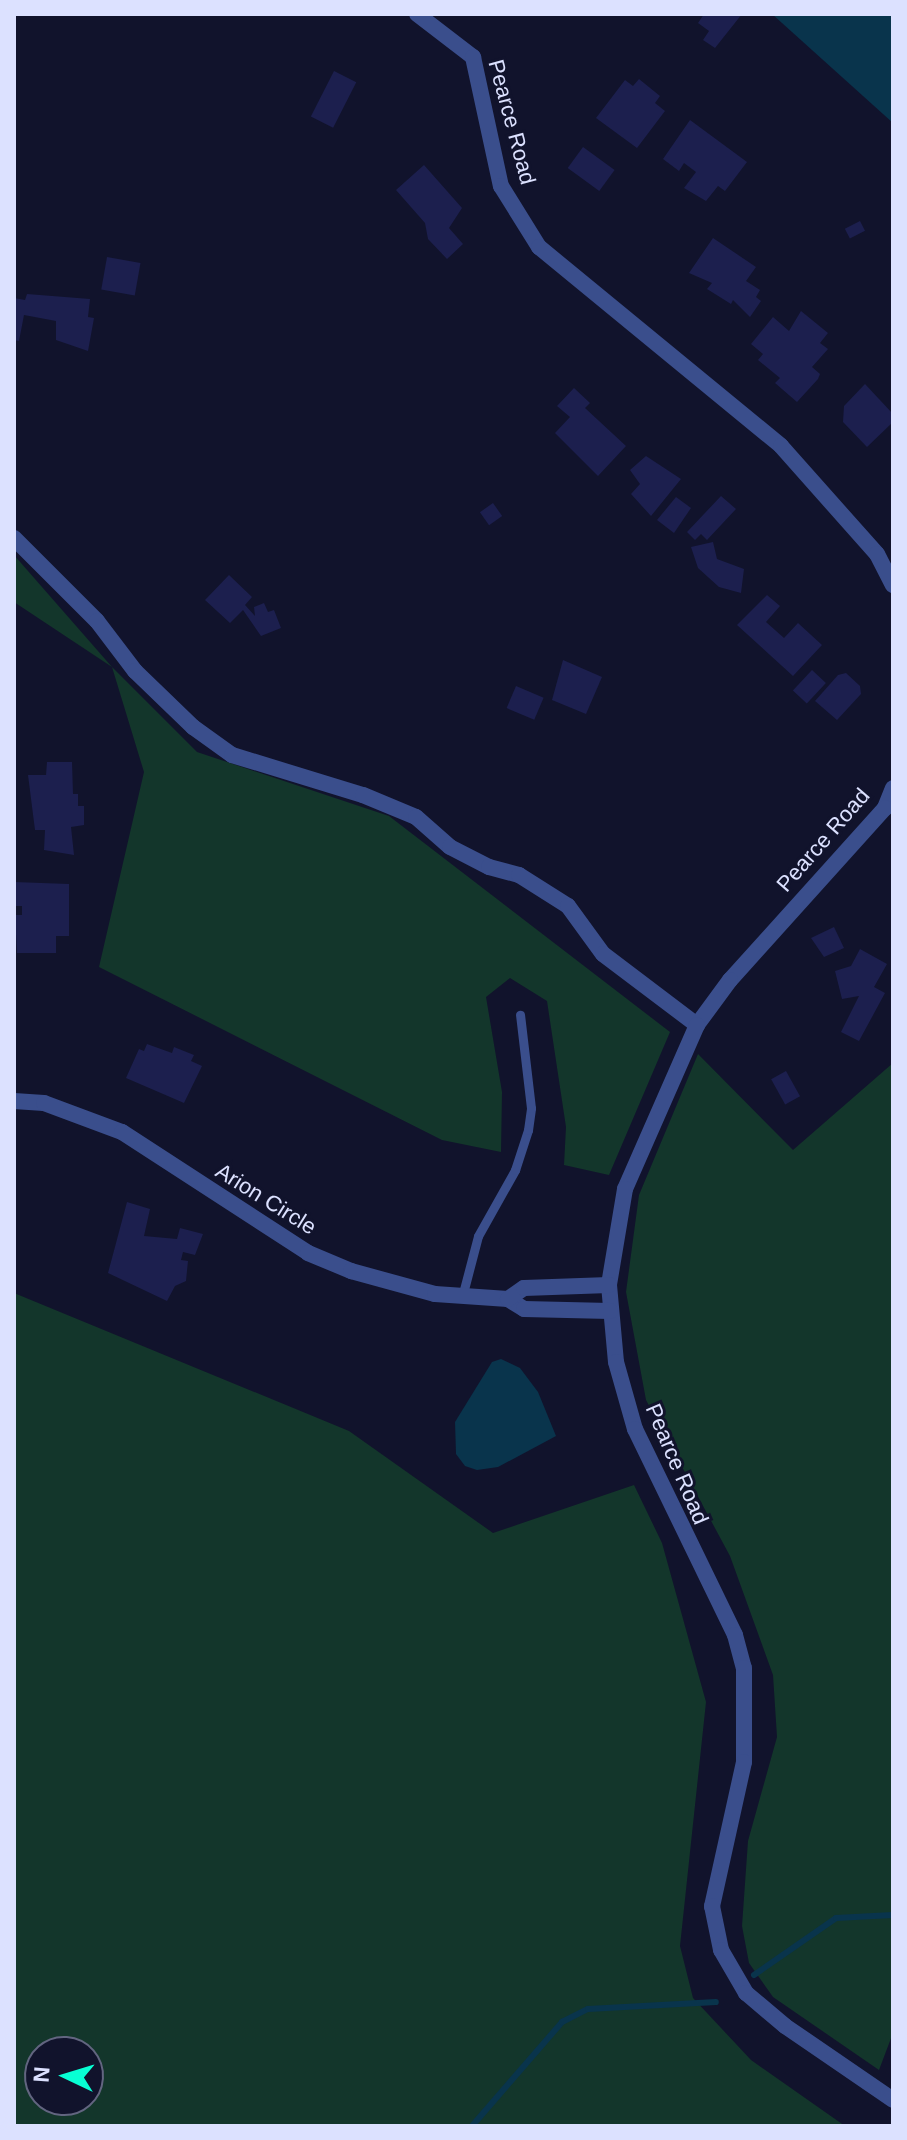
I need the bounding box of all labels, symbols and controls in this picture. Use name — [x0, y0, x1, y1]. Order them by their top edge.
street label: Pearce Road — [483, 57, 541, 187]
street label: Pearce Road — [771, 783, 875, 897]
street label: Arion Circle — [211, 1158, 321, 1240]
street label: Pearce Road — [640, 1400, 714, 1528]
north arrow — [24, 2036, 104, 2116]
text: N — [29, 2066, 55, 2083]

